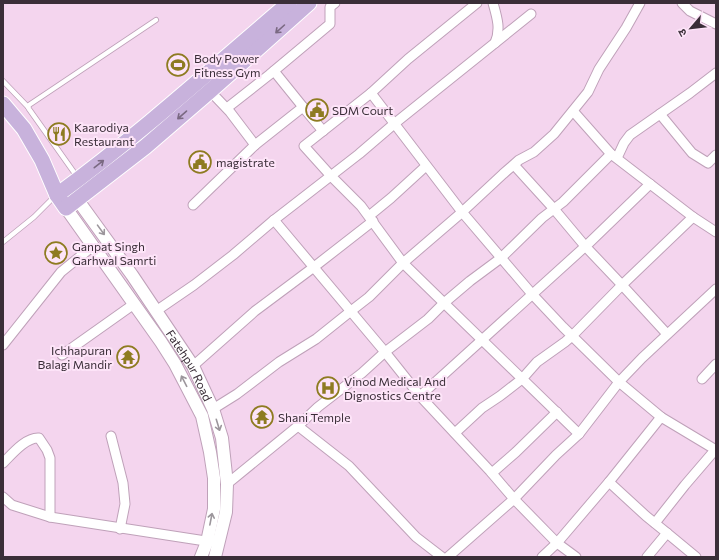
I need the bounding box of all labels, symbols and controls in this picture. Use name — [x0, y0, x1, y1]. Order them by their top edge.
north arrow — [671, 8, 711, 48]
one-way arrow — [275, 24, 285, 33]
text: उ — [674, 27, 689, 39]
place label: Body Power Fitness Gym — [194, 51, 261, 79]
sports icon: Body Power Fitness Gym — [165, 52, 191, 78]
public building icon: SDM Court — [304, 97, 330, 123]
place label: SDM Court — [332, 103, 393, 117]
one-way arrow — [177, 110, 187, 119]
place label: Kaarodiya Restaurant — [74, 120, 134, 148]
restaurant icon: Kaarodiya Restaurant — [46, 121, 72, 147]
public building icon: magistrate — [187, 149, 213, 175]
place label: magistrate — [216, 155, 275, 169]
one-way arrow — [94, 159, 105, 168]
one-way arrow — [96, 225, 105, 236]
place label: Ganpat Singh Garhwal Samrti — [72, 239, 156, 267]
place icon: Ganpat Singh Garhwal Samrti — [43, 240, 69, 266]
street label: Fatehpur Road — [164, 327, 215, 403]
place label: Ichhapuran Balagi Mandir — [37, 343, 112, 371]
temple icon: Ichhapuran Balagi Mandir — [115, 344, 141, 370]
place label: Vinod Medical And Dignostics Centre — [344, 374, 446, 402]
hospital icon: Vinod Medical And Dignostics Centre — [315, 375, 341, 401]
one-way arrow — [180, 376, 187, 388]
temple icon: Shani Temple — [249, 404, 275, 430]
place label: Shani Temple — [278, 410, 351, 424]
one-way arrow — [215, 418, 222, 431]
one-way arrow — [208, 513, 216, 526]

